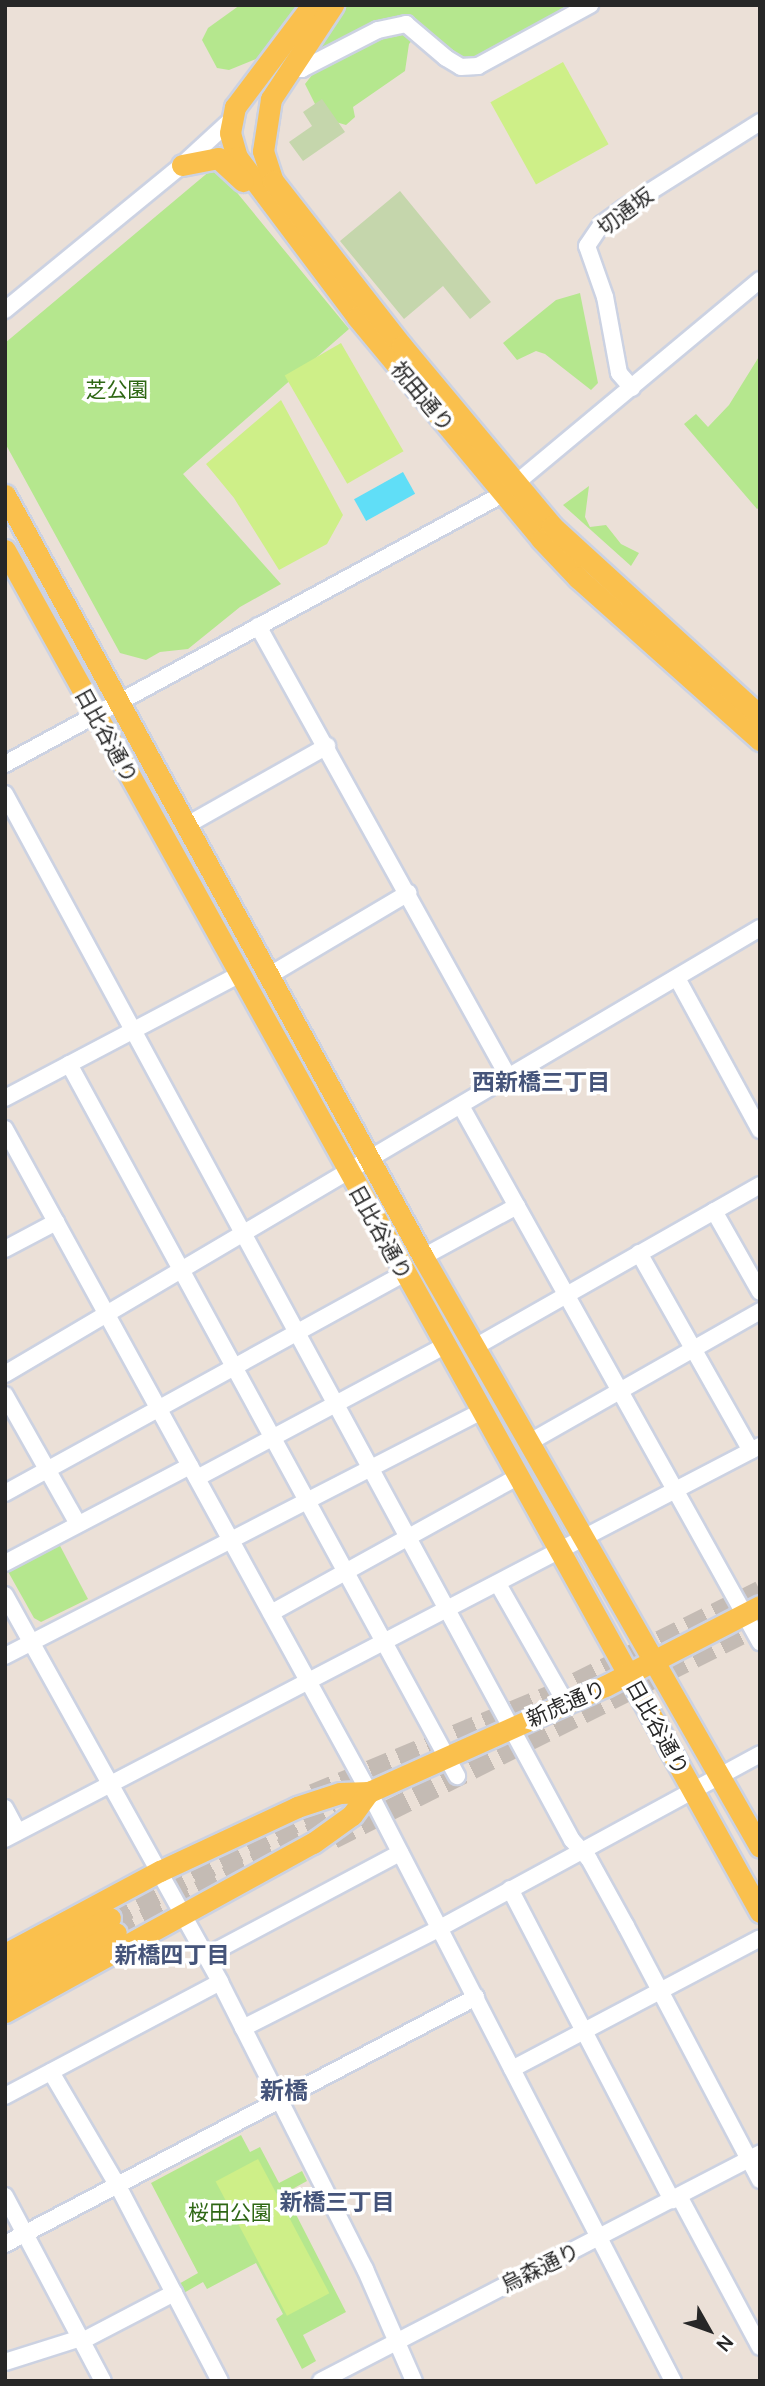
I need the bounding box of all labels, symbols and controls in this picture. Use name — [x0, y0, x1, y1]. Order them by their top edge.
street label: 切通坂 — [592, 182, 658, 240]
street label: 祝田通り — [386, 356, 460, 436]
park label: 芝公園 — [86, 376, 148, 402]
street label: 日比谷通り — [71, 683, 143, 787]
district label: 西新橋三丁目 — [472, 1067, 610, 1095]
street label: 日比谷通り — [345, 1180, 417, 1284]
street label: 新虎通り — [523, 1674, 609, 1732]
street label: 日比谷通り — [622, 1675, 694, 1779]
district label: 新橋四丁目 — [115, 1940, 229, 1968]
district label: 新橋 — [260, 2076, 308, 2104]
district label: 新橋三丁目 — [280, 2187, 394, 2215]
park label: 桜田公園 — [188, 2199, 272, 2225]
street label: 烏森通り — [497, 2237, 583, 2297]
north arrow — [674, 2295, 744, 2365]
text: N — [711, 2330, 739, 2357]

